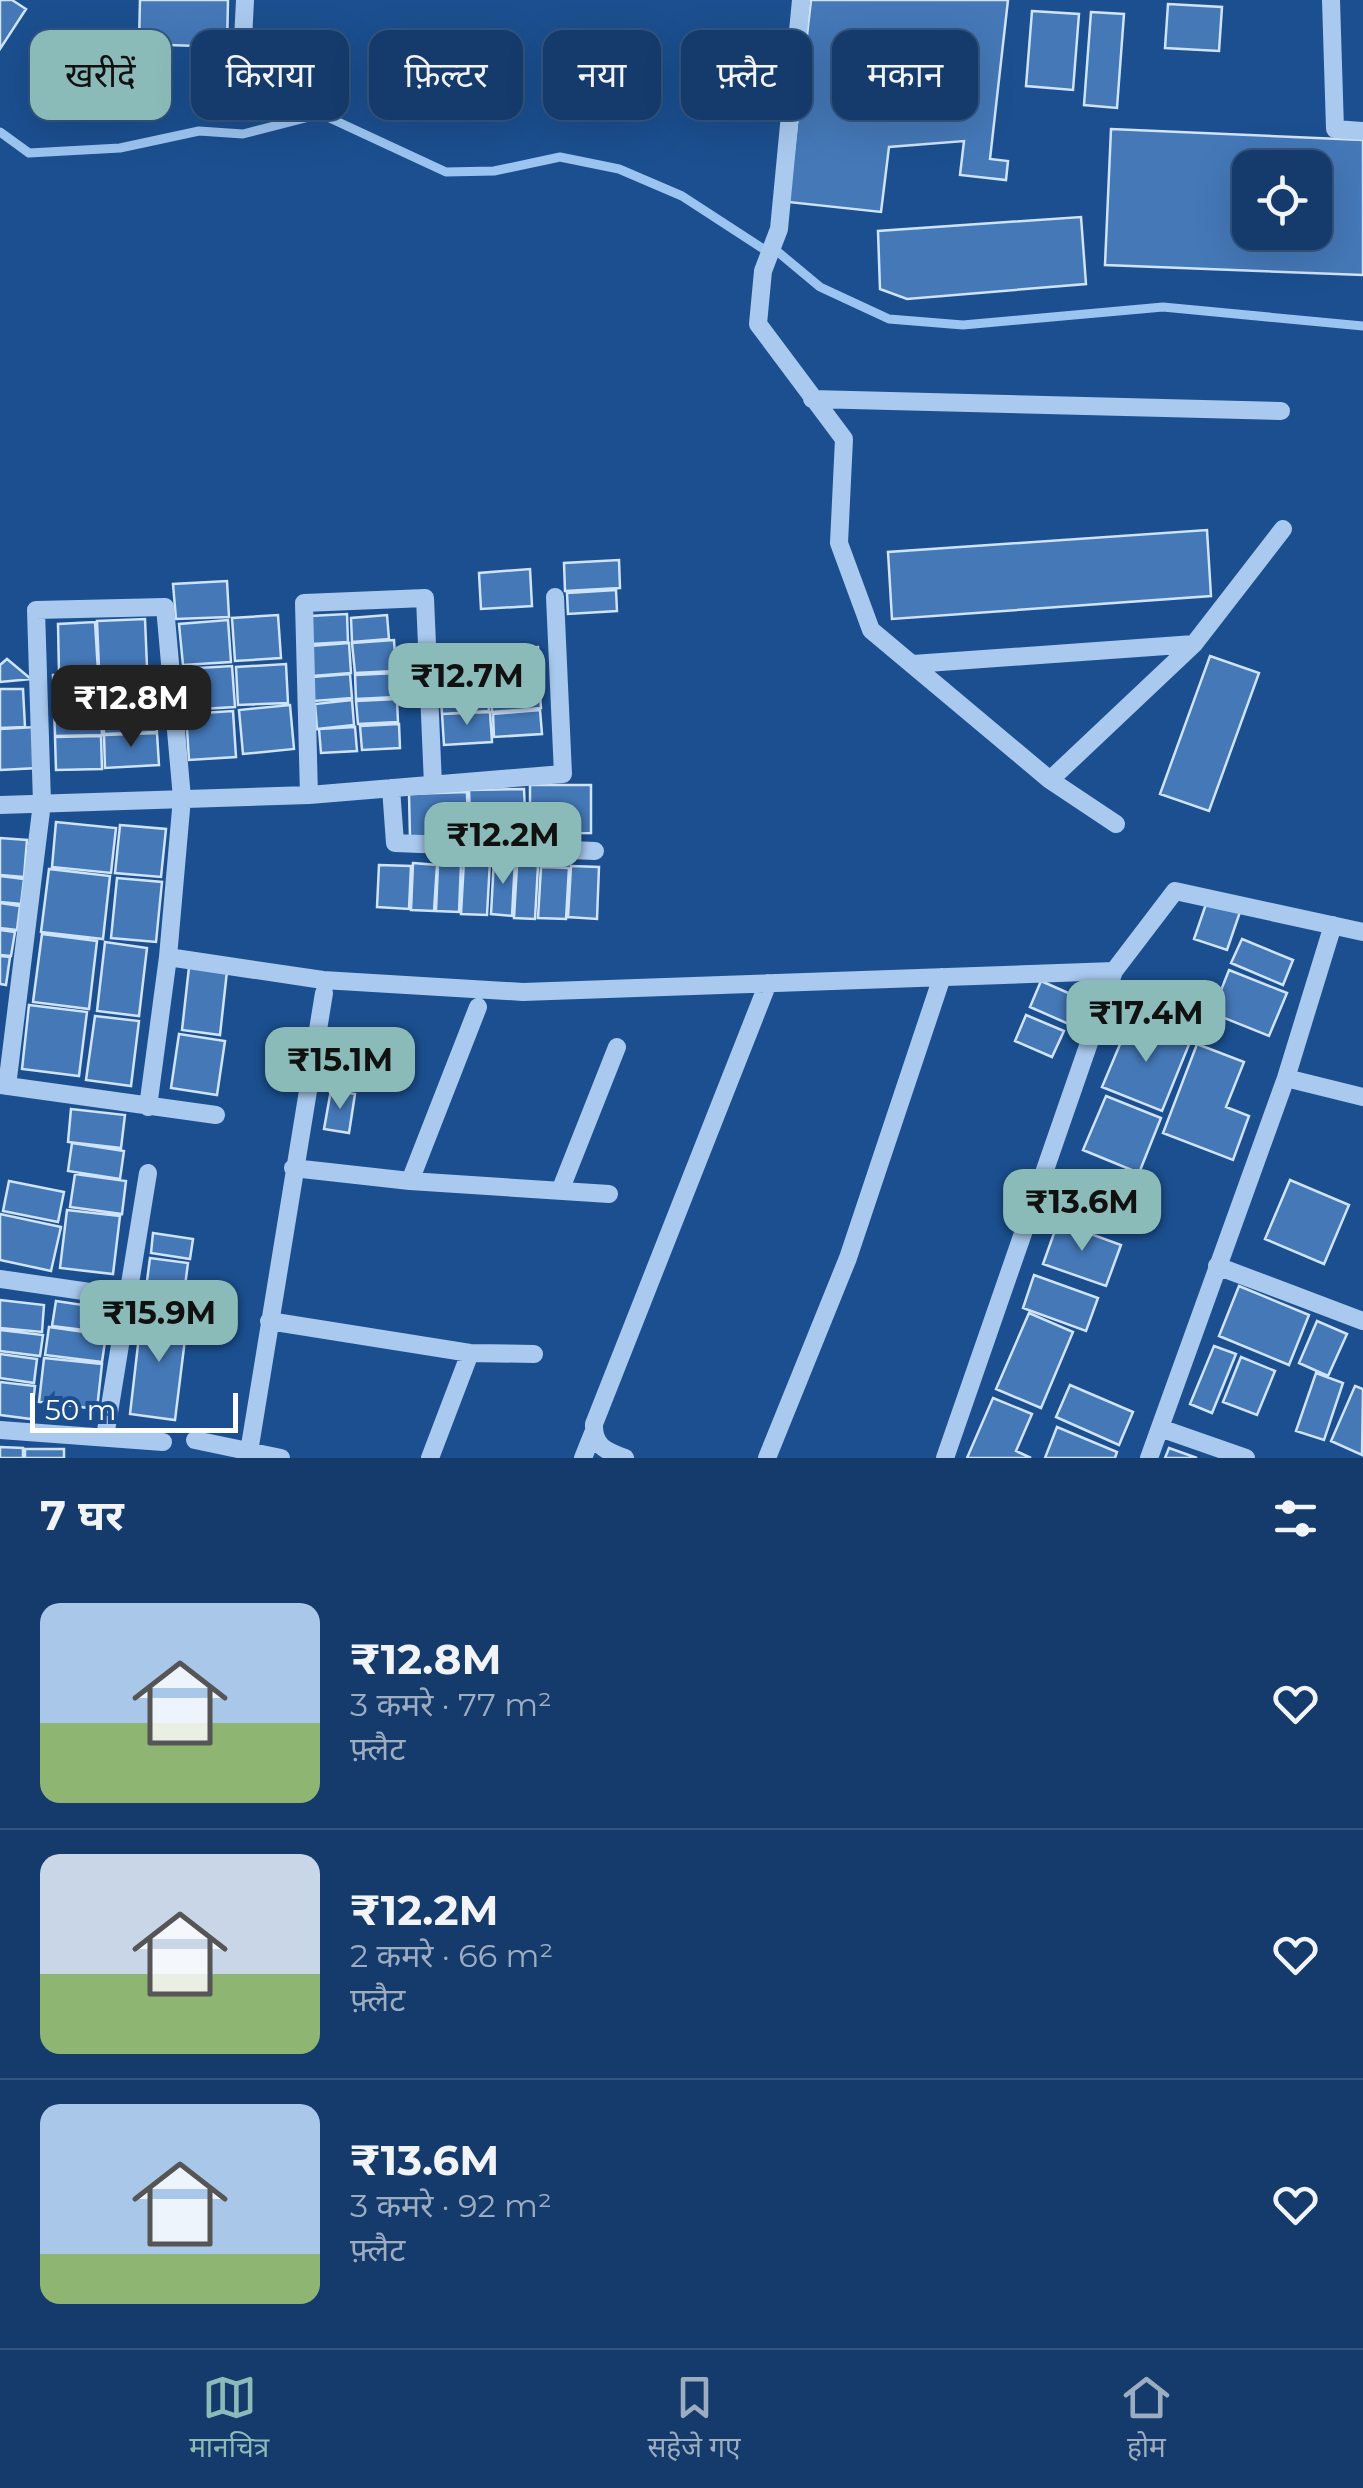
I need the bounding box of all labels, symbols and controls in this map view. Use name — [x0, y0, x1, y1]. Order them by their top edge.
chip: खरीदें — [30, 30, 171, 120]
chip: किराया — [191, 30, 349, 120]
chip: फ़िल्टर — [369, 30, 523, 120]
chip: नया — [543, 30, 661, 120]
chip: फ़्लैट — [681, 30, 812, 120]
chip: मकान — [832, 30, 978, 120]
map controls — [1232, 150, 1332, 250]
button: locate — [1232, 150, 1332, 250]
pin: ₹12.7M — [386, 643, 548, 728]
text: ₹12.7M — [410, 656, 524, 695]
pin: ₹12.8M — [50, 665, 212, 750]
text: ₹12.8M — [73, 678, 189, 717]
pin: ₹12.2M — [422, 802, 584, 887]
text: ₹12.2M — [446, 815, 560, 854]
pin: ₹17.4M — [1065, 980, 1227, 1065]
text: ₹17.4M — [1088, 993, 1204, 1032]
pin: ₹15.1M — [259, 1027, 421, 1112]
text: ₹15.1M — [287, 1040, 393, 1079]
pin: ₹13.6M — [1001, 1169, 1163, 1254]
text: ₹13.6M — [1025, 1182, 1139, 1221]
pin: ₹15.9M — [78, 1280, 240, 1365]
text: ₹15.9M — [102, 1293, 216, 1332]
scale bar — [30, 1388, 238, 1432]
text: 50 m — [45, 1393, 116, 1427]
text: 7 घर — [40, 1489, 124, 1541]
icon: filters — [1268, 1491, 1323, 1546]
text: ₹12.8M — [350, 1633, 502, 1685]
icon: home — [120, 1643, 240, 1763]
icon: heart — [1268, 1676, 1323, 1731]
text: 3 कमरे · 77 m² — [350, 1685, 552, 1724]
text: फ़्लैट — [350, 1729, 405, 1768]
text: ₹12.2M — [350, 1884, 499, 1936]
icon: home — [120, 1894, 240, 2014]
icon: heart — [1268, 1927, 1323, 1982]
text: 2 कमरे · 66 m² — [350, 1936, 553, 1975]
text: फ़्लैट — [350, 1980, 405, 2019]
text: ₹13.6M — [350, 2134, 499, 2186]
icon: home — [120, 2144, 240, 2264]
icon: heart — [1268, 2177, 1323, 2232]
text: 3 कमरे · 92 m² — [350, 2186, 552, 2225]
text: फ़्लैट — [350, 2230, 405, 2269]
tab: मानचित्र — [189, 2370, 269, 2468]
tab: सहेजे गए — [647, 2370, 741, 2468]
tab: होम — [1119, 2370, 1174, 2468]

